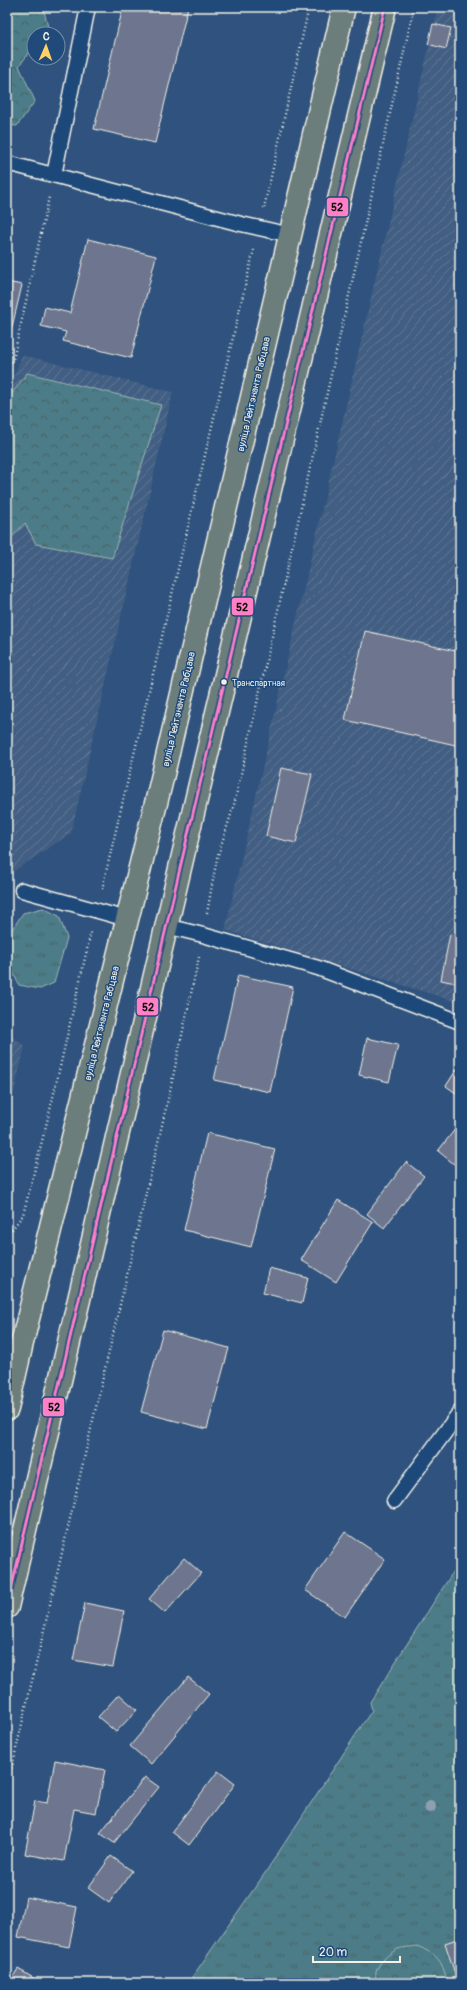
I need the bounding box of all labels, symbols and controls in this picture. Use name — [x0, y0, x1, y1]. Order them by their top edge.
north arrow — [26, 26, 66, 66]
text: С — [43, 30, 50, 43]
line badge: 52 — [326, 197, 349, 217]
text: 52 — [331, 201, 343, 214]
street label: вуліца Лейтэнанта Рабцава — [235, 335, 273, 453]
line badge: 52 — [231, 597, 254, 616]
text: 52 — [236, 601, 248, 614]
street label: вуліца Лейтэнанта Рабцава — [160, 650, 198, 768]
marker: Транспартная — [219, 677, 229, 687]
place label: Транспартная — [232, 678, 285, 689]
street label: вуліца Лейтэнанта Рабцава — [82, 964, 122, 1082]
line badge: 52 — [136, 997, 159, 1016]
text: 52 — [142, 1001, 154, 1014]
line badge: 52 — [42, 1397, 65, 1417]
text: 52 — [48, 1401, 60, 1414]
scale bar — [313, 1938, 400, 1964]
text: 20 m — [319, 1945, 348, 1960]

